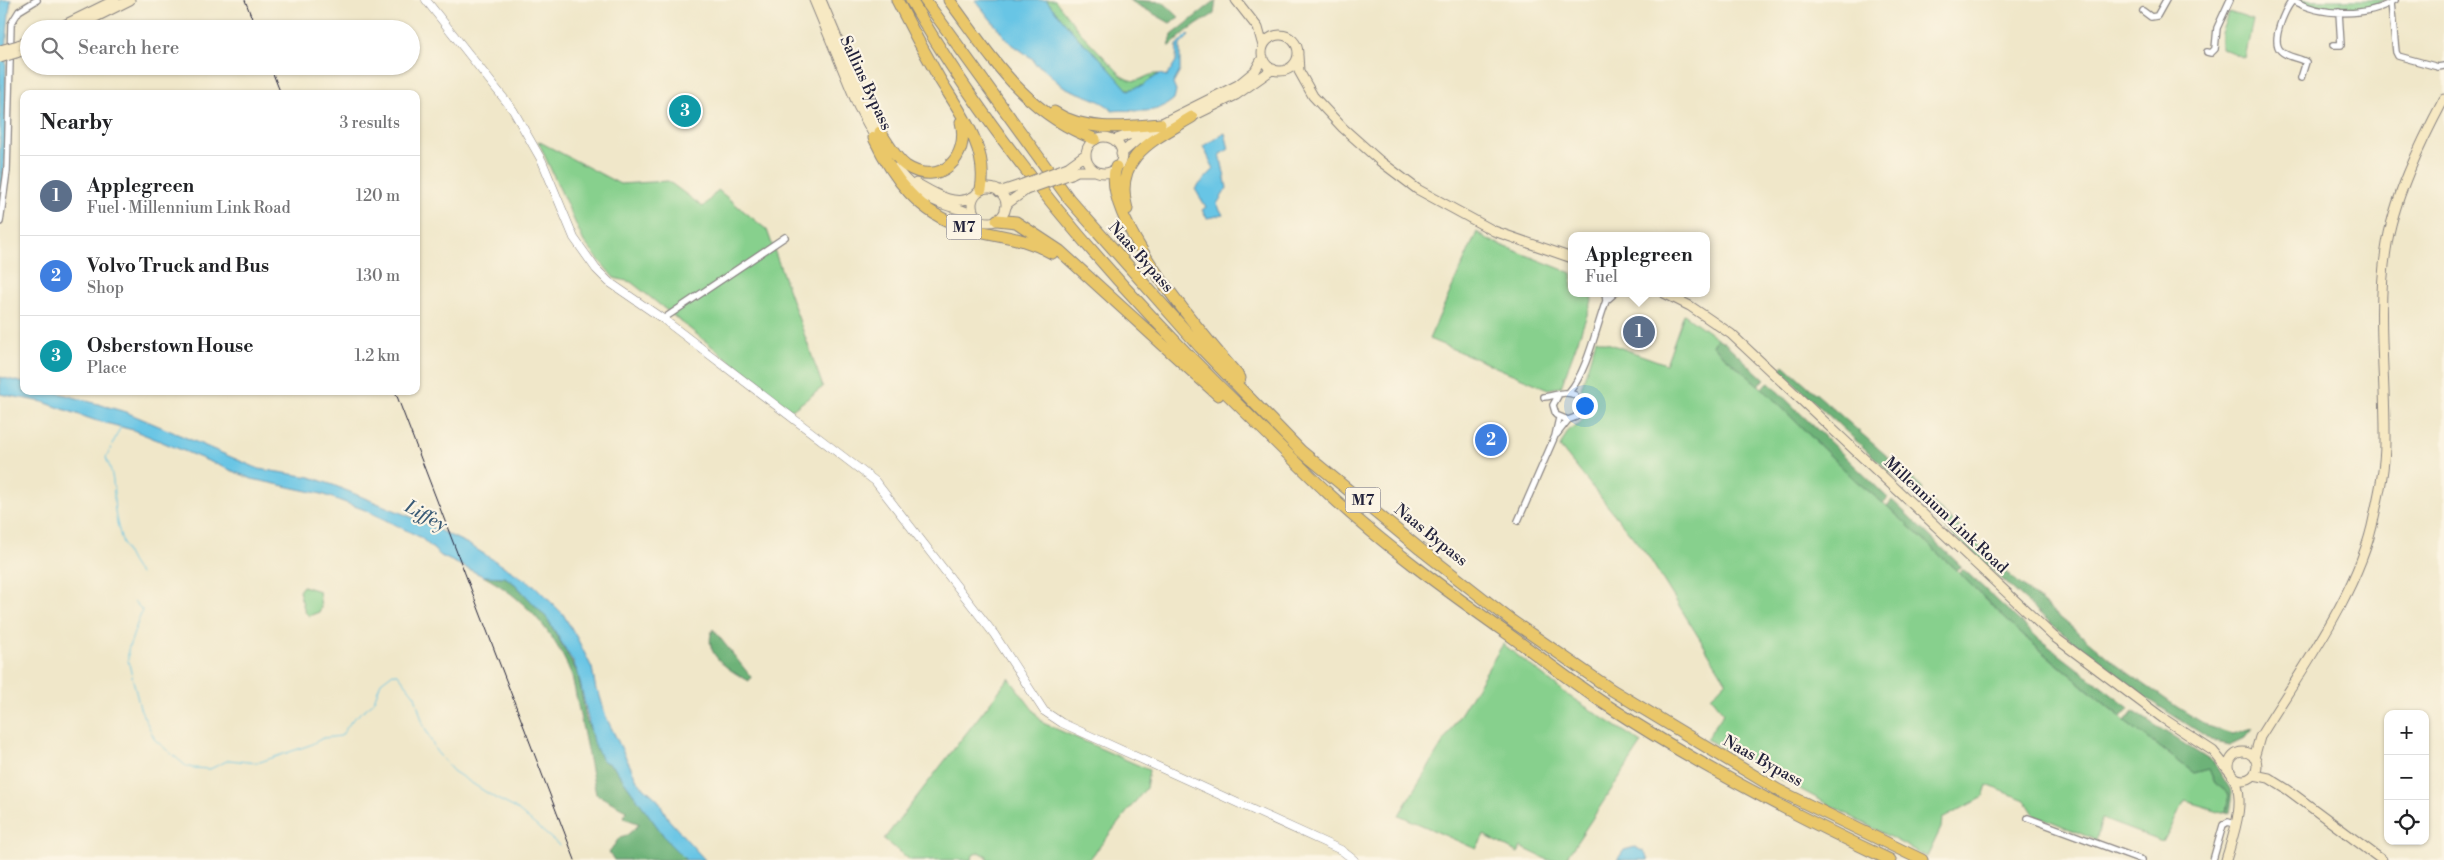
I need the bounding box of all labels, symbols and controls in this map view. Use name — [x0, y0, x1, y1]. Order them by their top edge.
search box — [20, 20, 420, 75]
street label: Sallins Bypass — [835, 33, 897, 133]
icon: search — [38, 34, 66, 62]
text: Search here — [78, 36, 179, 60]
pin: 3 — [669, 92, 701, 130]
text: Nearby — [40, 110, 113, 136]
text: 3 results — [339, 113, 400, 133]
text: Applegreen — [87, 174, 194, 198]
text: 1 — [52, 186, 60, 206]
text: 120 m — [356, 186, 400, 206]
text: Fuel · Millennium Link Road — [87, 198, 291, 218]
road number: M7 — [946, 214, 982, 240]
street label: Naas Bypass — [1104, 218, 1178, 296]
popup — [1568, 232, 1710, 297]
text: Applegreen — [1585, 243, 1693, 267]
text: Volvo Truck and Bus — [87, 254, 269, 278]
text: 2 — [51, 266, 61, 286]
text: 130 m — [356, 266, 400, 286]
text: Fuel — [1585, 267, 1618, 287]
text: Shop — [87, 278, 124, 298]
pin: 1 — [1623, 313, 1655, 351]
text: Osberstown House — [87, 334, 253, 358]
text: 3 — [51, 346, 61, 366]
text: 1.2 km — [354, 346, 400, 366]
text: Place — [87, 358, 127, 378]
your location — [1572, 393, 1598, 419]
pin: 2 — [1475, 421, 1507, 459]
street label: Millennium Link Road — [1880, 452, 2012, 578]
road number: M7 — [1346, 488, 1380, 512]
water label: Liffey — [400, 495, 452, 537]
street label: Naas Bypass — [1390, 499, 1472, 571]
map controls — [2384, 710, 2429, 845]
button: + — [2384, 710, 2429, 755]
street label: Naas Bypass — [1720, 731, 1806, 791]
button: − — [2384, 755, 2429, 800]
button: locate — [2384, 800, 2429, 845]

